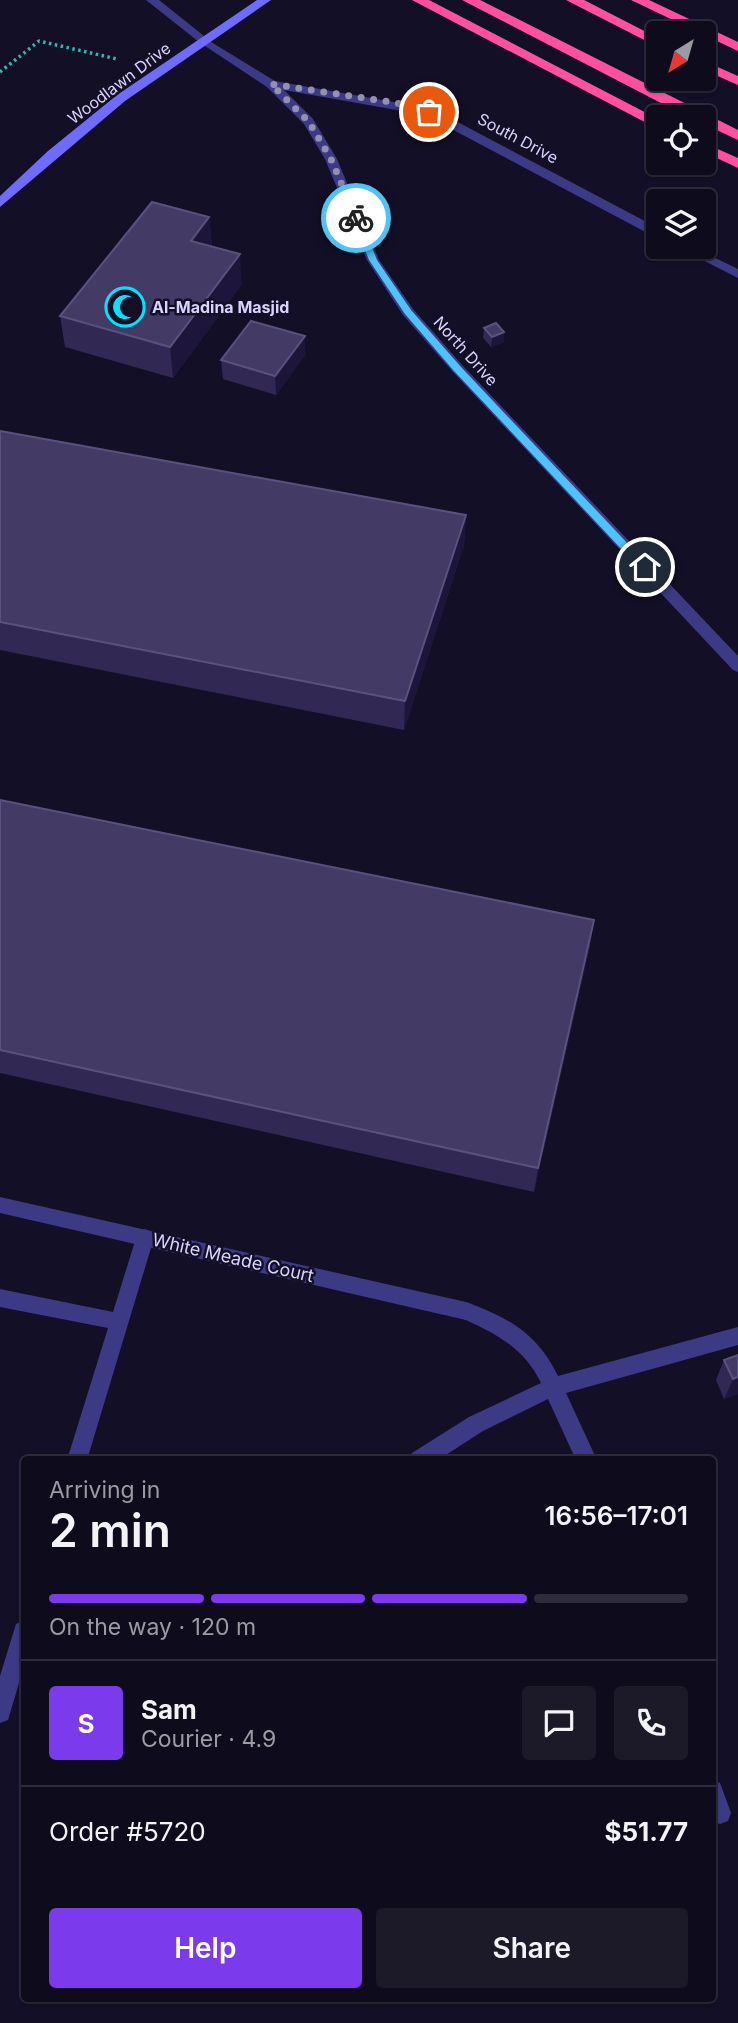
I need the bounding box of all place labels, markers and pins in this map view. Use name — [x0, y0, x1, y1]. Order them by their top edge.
pin — [399, 82, 459, 142]
mosque icon: Al-Madina Masjid — [104, 286, 146, 328]
place label: Al-Madina Masjid — [152, 297, 289, 317]
pin — [615, 537, 675, 597]

